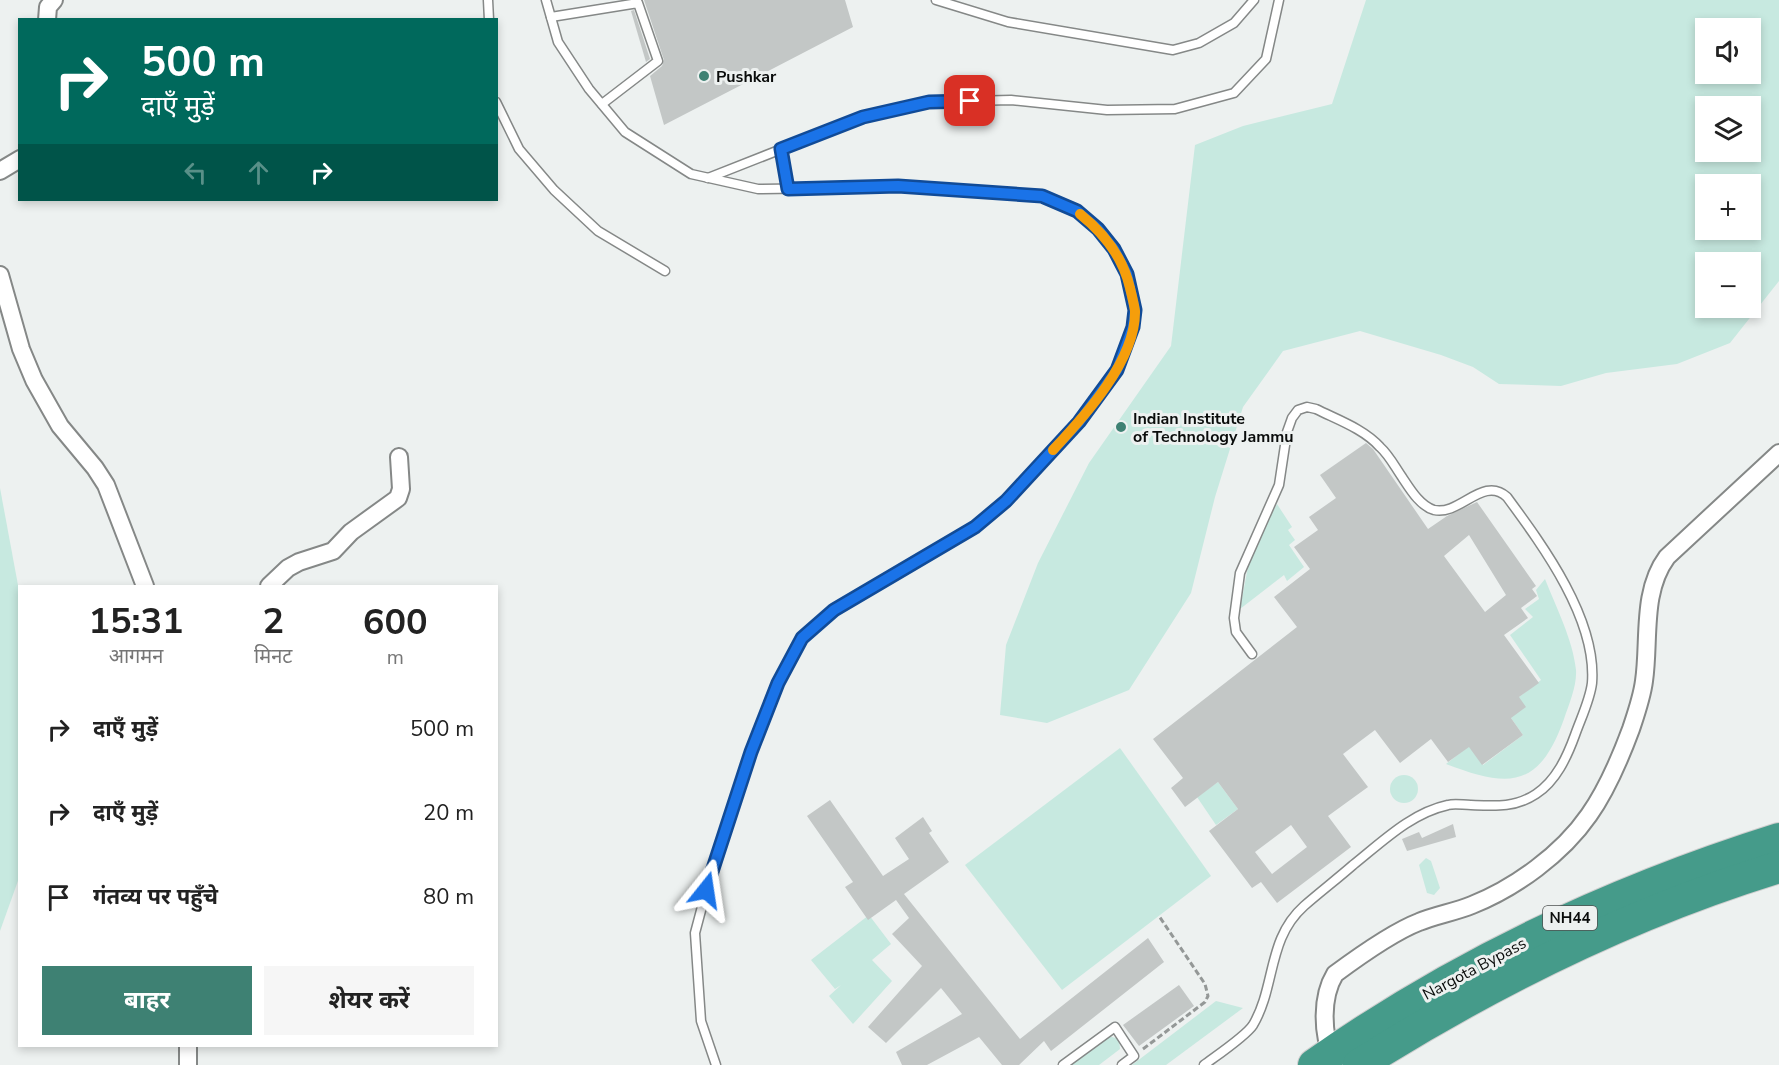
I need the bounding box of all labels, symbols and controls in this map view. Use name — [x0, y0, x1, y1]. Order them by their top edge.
map controls — [1695, 18, 1761, 318]
button: sound — [1695, 18, 1761, 84]
text: 500 m — [141, 34, 265, 91]
icon: right — [42, 42, 120, 120]
place label: Pushkar — [716, 66, 777, 88]
marker: Pushkar — [697, 69, 711, 83]
pin — [944, 75, 995, 126]
icon: arrive — [953, 84, 986, 117]
text: दाएँ मुड़ें — [141, 88, 215, 125]
button: layers — [1695, 96, 1761, 162]
icon: left — [179, 156, 212, 189]
icon: ahead — [242, 156, 275, 189]
icon: right — [305, 156, 338, 189]
button: + — [1695, 174, 1761, 240]
button: − — [1695, 252, 1761, 318]
place label: Indian Institute of Technology Jammu — [1133, 408, 1294, 448]
marker: Indian Institute of Technology Jammu — [1114, 420, 1128, 434]
text: 15:31 — [88, 597, 184, 646]
text: 2 — [262, 597, 284, 646]
text: 600 — [363, 598, 428, 647]
text: आगमन — [109, 643, 163, 670]
text: मिनट — [254, 643, 292, 670]
text: m — [387, 644, 404, 671]
icon: right — [42, 713, 75, 746]
text: दाएँ मुड़ें — [93, 714, 158, 744]
text: 500 m — [410, 714, 474, 744]
icon: right — [42, 797, 75, 830]
text: दाएँ मुड़ें — [93, 798, 158, 828]
text: 20 m — [423, 798, 474, 828]
position arrow — [674, 858, 738, 922]
icon: arrive — [42, 881, 75, 914]
text: गंतव्य पर पहुँचे — [93, 882, 218, 912]
text: 80 m — [423, 882, 474, 912]
road number: NH44 — [1543, 906, 1597, 930]
street label: Nargota Bypass — [1419, 932, 1530, 1005]
button: बाहर — [42, 966, 252, 1035]
button: शेयर करें — [264, 966, 474, 1035]

